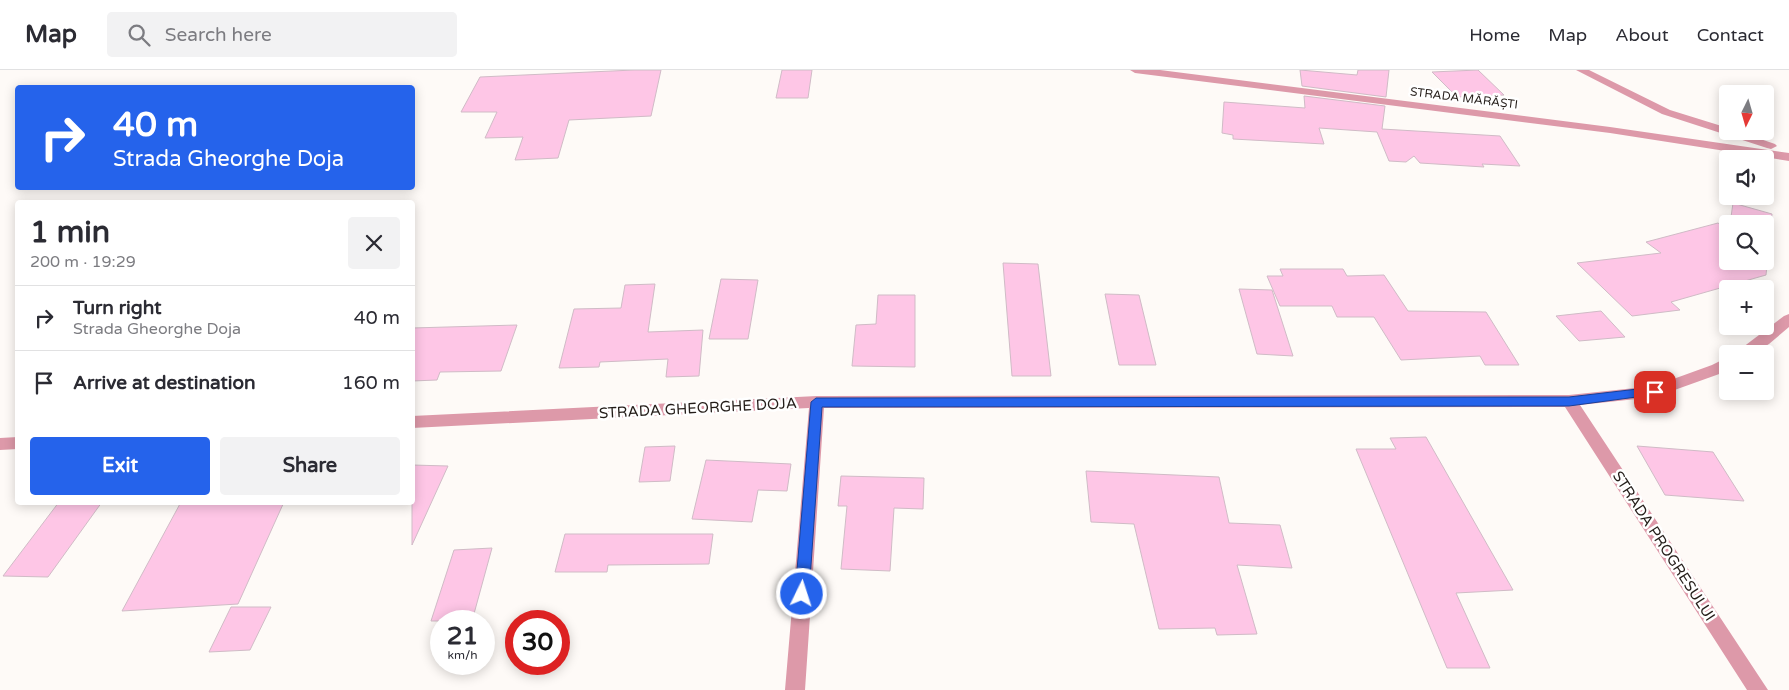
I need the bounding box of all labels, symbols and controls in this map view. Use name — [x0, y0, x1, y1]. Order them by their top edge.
search box — [107, 12, 457, 57]
text: Map — [25, 20, 77, 49]
icon: search — [125, 21, 153, 49]
text: Search here — [165, 24, 272, 46]
text: Home — [1469, 24, 1520, 46]
text: Map — [1548, 24, 1587, 46]
text: About — [1615, 24, 1669, 46]
text: Contact — [1697, 24, 1764, 46]
street label: STRADA MĂRĂȘTI — [1409, 84, 1519, 112]
north arrow — [1719, 85, 1774, 140]
map controls — [1719, 85, 1774, 400]
text: 40 m — [113, 104, 198, 146]
icon: right — [30, 105, 95, 170]
text: Strada Gheorghe Doja — [113, 146, 344, 172]
button: sound — [1719, 150, 1774, 205]
text: 1 min — [30, 214, 110, 251]
button: search — [1719, 215, 1774, 270]
button: close — [348, 217, 400, 269]
text: 200 m · 19:29 — [30, 252, 136, 272]
button: + — [1719, 280, 1774, 335]
text: Turn right — [73, 297, 161, 319]
icon: right — [30, 304, 58, 332]
text: 40 m — [354, 307, 400, 329]
text: Strada Gheorghe Doja — [73, 319, 241, 339]
button: − — [1719, 345, 1774, 400]
icon: arrive — [30, 369, 58, 397]
pin — [1634, 371, 1676, 413]
text: Arrive at destination — [73, 372, 256, 394]
text: 160 m — [342, 372, 400, 394]
icon: arrive — [1641, 378, 1669, 406]
street label: STRADA GHEORGHE DOJA — [599, 394, 797, 422]
button: Exit — [30, 437, 210, 495]
button: Share — [220, 437, 400, 495]
street label: STRADA PROGRESULUI — [1609, 468, 1719, 624]
position arrow — [775, 567, 827, 619]
speed limit sign: 30 — [505, 610, 570, 675]
text: 21 — [447, 621, 478, 651]
text: km/h — [447, 648, 478, 662]

